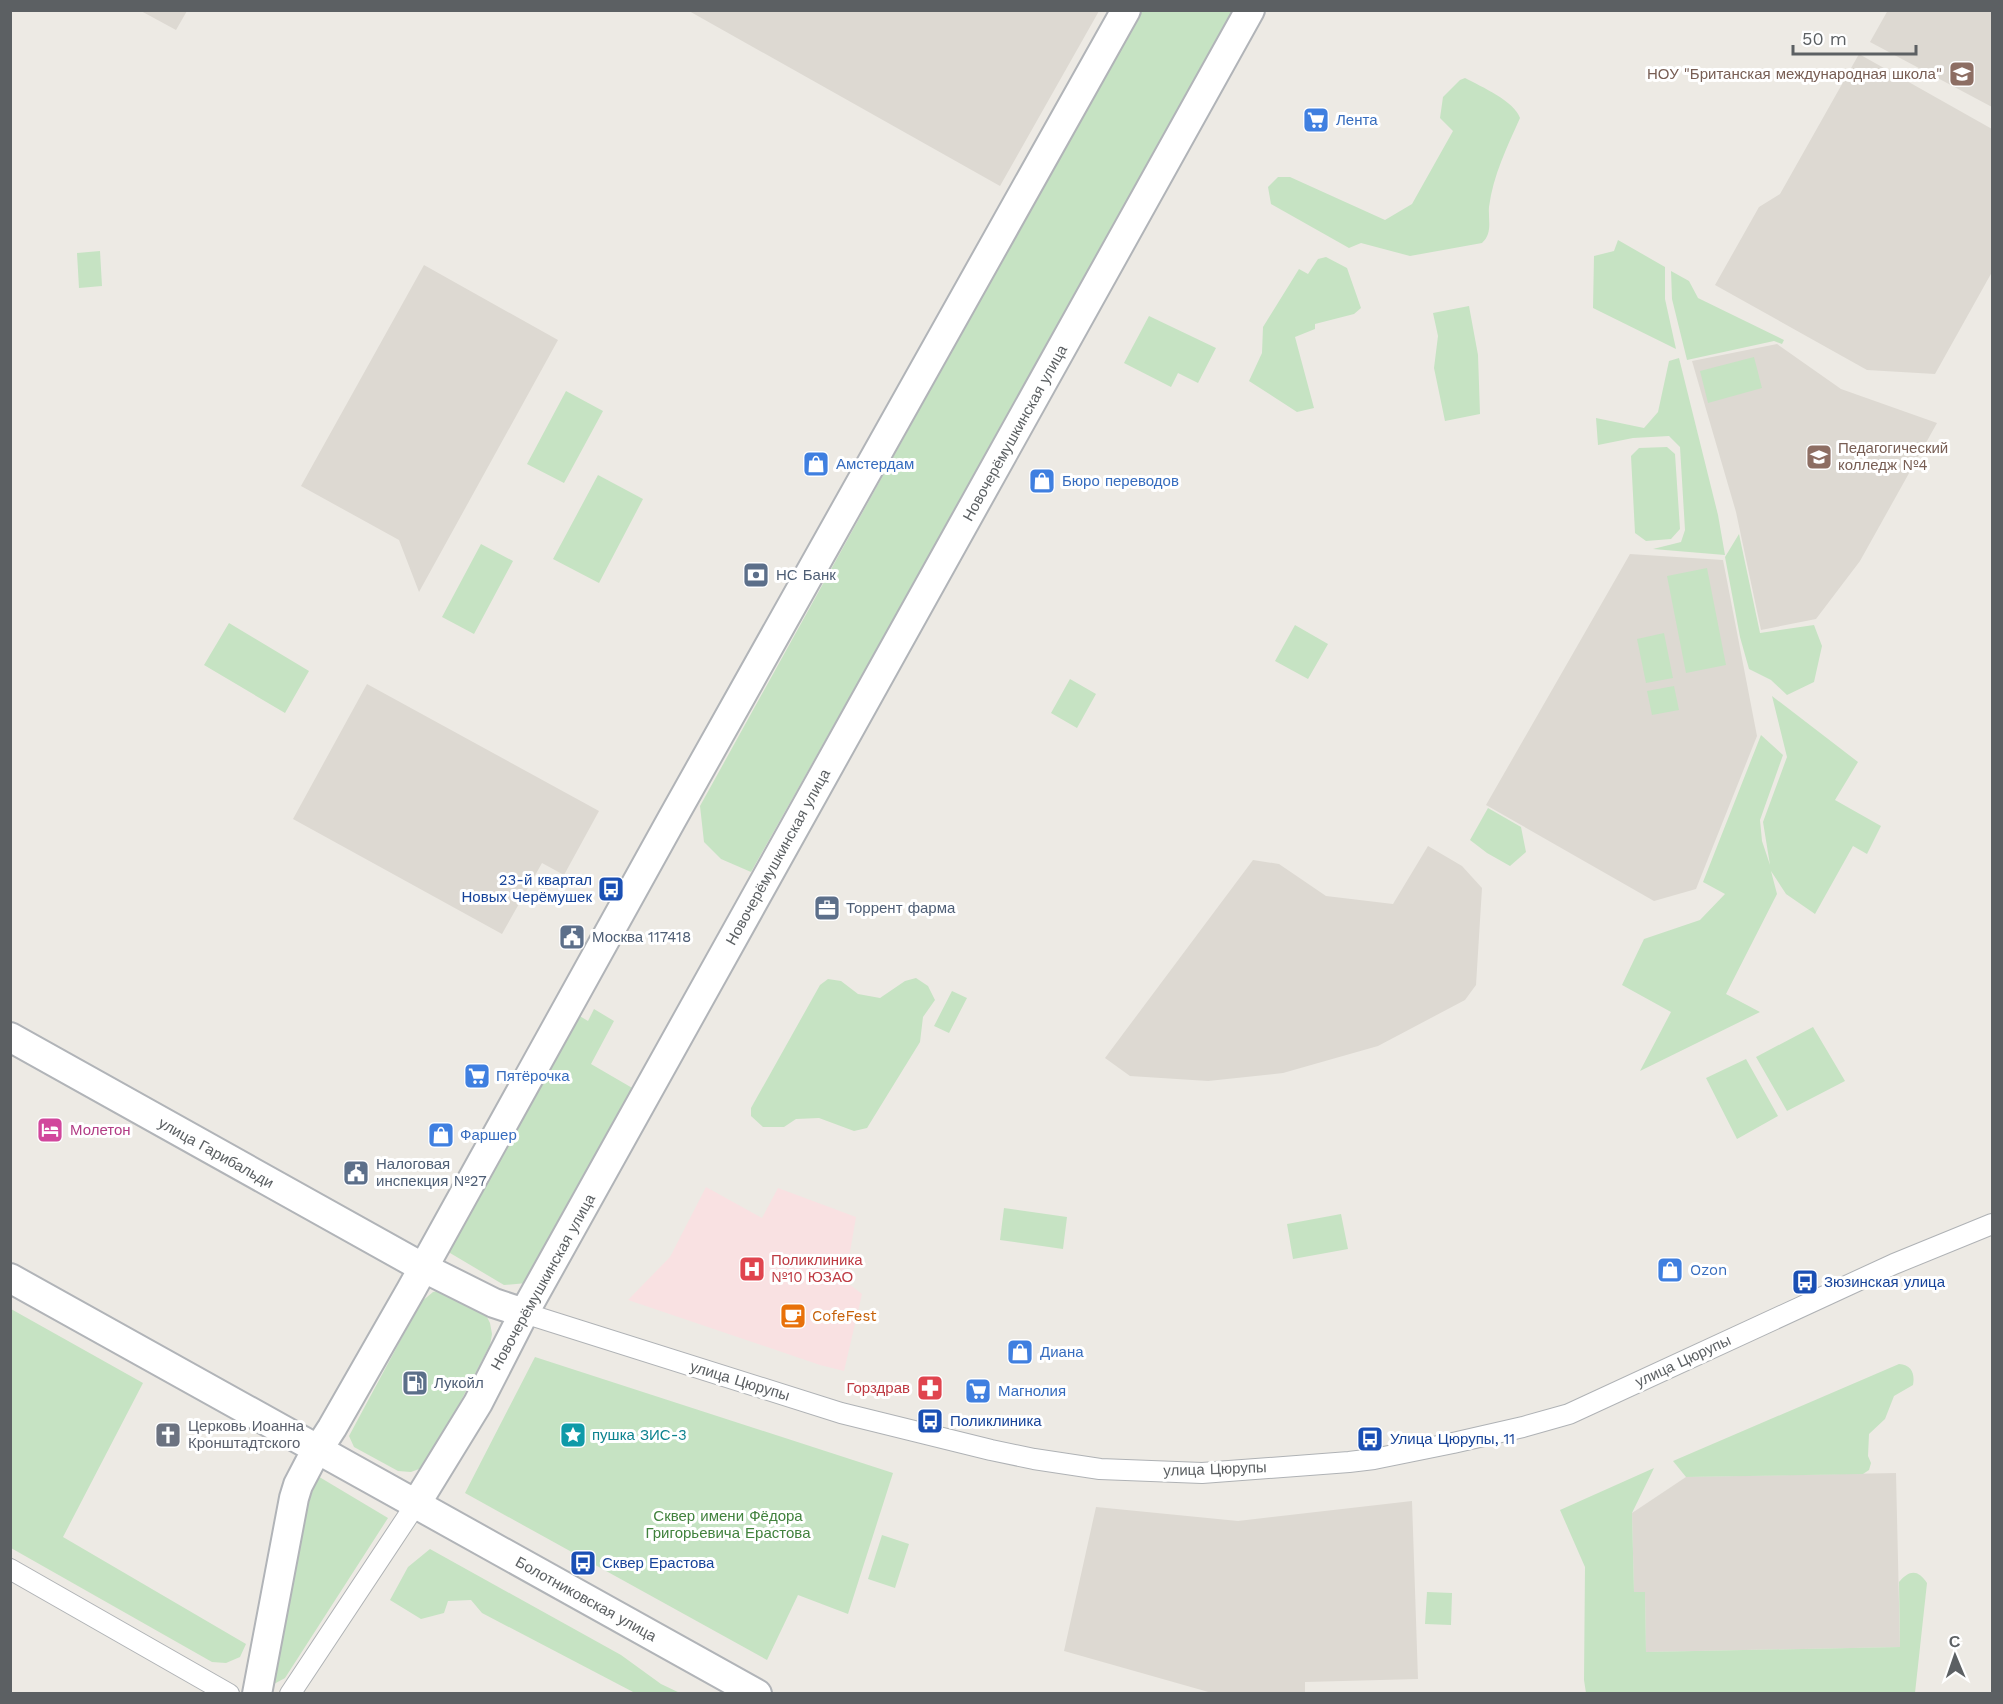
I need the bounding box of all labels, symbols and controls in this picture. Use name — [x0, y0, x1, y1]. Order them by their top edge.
scale bar — [1793, 18, 1916, 56]
text: 50 m — [1802, 28, 1847, 49]
school or university icon: НОУ "Британская международная школа" — [1947, 59, 1977, 89]
place label: НОУ "Британская международная школа" — [1647, 65, 1942, 83]
supermarket icon: Лента — [1301, 105, 1331, 135]
place label: Лента — [1336, 111, 1378, 129]
street label: Новочерёмушкинская улица — [959, 341, 1071, 524]
place label: Педагогический колледж №4 — [1838, 439, 1948, 474]
school or university icon: Педагогический колледж №4 — [1804, 442, 1834, 472]
shop icon: Амстердам — [801, 449, 831, 479]
place label: Амстердам — [836, 455, 914, 473]
shop icon: Бюро переводов — [1027, 466, 1057, 496]
place label: Бюро переводов — [1062, 472, 1179, 490]
bank icon: НС Банк — [741, 560, 771, 590]
place label: НС Банк — [776, 566, 836, 584]
street label: Новочерёмушкинская улица — [722, 765, 834, 948]
place label: 23-й квартал Новых Черёмушек — [462, 871, 592, 906]
bus stop icon: 23-й квартал Новых Черёмушек — [596, 874, 626, 904]
office icon: Торрент фарма — [812, 893, 842, 923]
place label: Торрент фарма — [846, 899, 956, 917]
public building icon: Москва 117418 — [557, 922, 587, 952]
place label: Москва 117418 — [592, 928, 691, 946]
supermarket icon: Пятёрочка — [462, 1061, 492, 1091]
place label: Пятёрочка — [496, 1067, 570, 1085]
street label: улица Гарибальди — [155, 1114, 277, 1192]
hotel icon: Молетон — [35, 1115, 65, 1145]
shop icon: Фаршер — [426, 1120, 456, 1150]
place label: Молетон — [70, 1121, 131, 1139]
place label: Фаршер — [460, 1126, 517, 1144]
place label: Налоговая инспекция №27 — [376, 1155, 487, 1190]
public building icon: Налоговая инспекция №27 — [341, 1158, 371, 1188]
street label: Новочерёмушкинская улица — [487, 1190, 599, 1373]
place label: Поликлиника №10 ЮЗАО — [771, 1251, 863, 1286]
hospital icon: Поликлиника №10 ЮЗАО — [737, 1254, 767, 1284]
shop icon: Ozon — [1655, 1255, 1685, 1285]
place label: Ozon — [1690, 1261, 1727, 1279]
bus stop icon: Зюзинская улица — [1790, 1267, 1820, 1297]
place label: Зюзинская улица — [1824, 1273, 1946, 1291]
cafe icon: CofeFest — [778, 1301, 808, 1331]
place label: CofeFest — [812, 1307, 877, 1325]
street label: улица Цюрупы — [1632, 1331, 1734, 1391]
shop icon: Диана — [1005, 1337, 1035, 1367]
place label: Диана — [1040, 1343, 1084, 1361]
street label: улица Цюрупы — [688, 1357, 792, 1405]
fuel station icon: Лукойл — [400, 1368, 430, 1398]
pharmacy icon: Горздрав — [915, 1373, 945, 1403]
place label: Лукойл — [434, 1374, 484, 1392]
supermarket icon: Магнолия — [963, 1376, 993, 1406]
place label: Горздрав — [846, 1379, 910, 1397]
place label: Магнолия — [998, 1382, 1066, 1400]
bus stop icon: Поликлиника — [915, 1406, 945, 1436]
place label: Поликлиника — [950, 1412, 1042, 1430]
place label: Церковь Иоанна Кронштадтского — [188, 1417, 305, 1452]
church icon: Церковь Иоанна Кронштадтского — [153, 1420, 183, 1450]
place icon: пушка ЗИС-3 — [558, 1420, 588, 1450]
bus stop icon: Улица Цюрупы, 11 — [1355, 1424, 1385, 1454]
place label: пушка ЗИС-3 — [592, 1426, 687, 1444]
place label: Улица Цюрупы, 11 — [1390, 1430, 1515, 1448]
street label: улица Цюрупы — [1163, 1458, 1267, 1480]
park label: Сквер имени Фёдора Григорьевича Ерастова — [646, 1507, 811, 1542]
bus stop icon: Сквер Ерастова — [568, 1548, 598, 1578]
street label: Болотниковская улица — [512, 1553, 660, 1646]
place label: Сквер Ерастова — [602, 1554, 715, 1572]
north arrow — [1925, 1626, 1985, 1686]
text: С — [1948, 1632, 1961, 1651]

